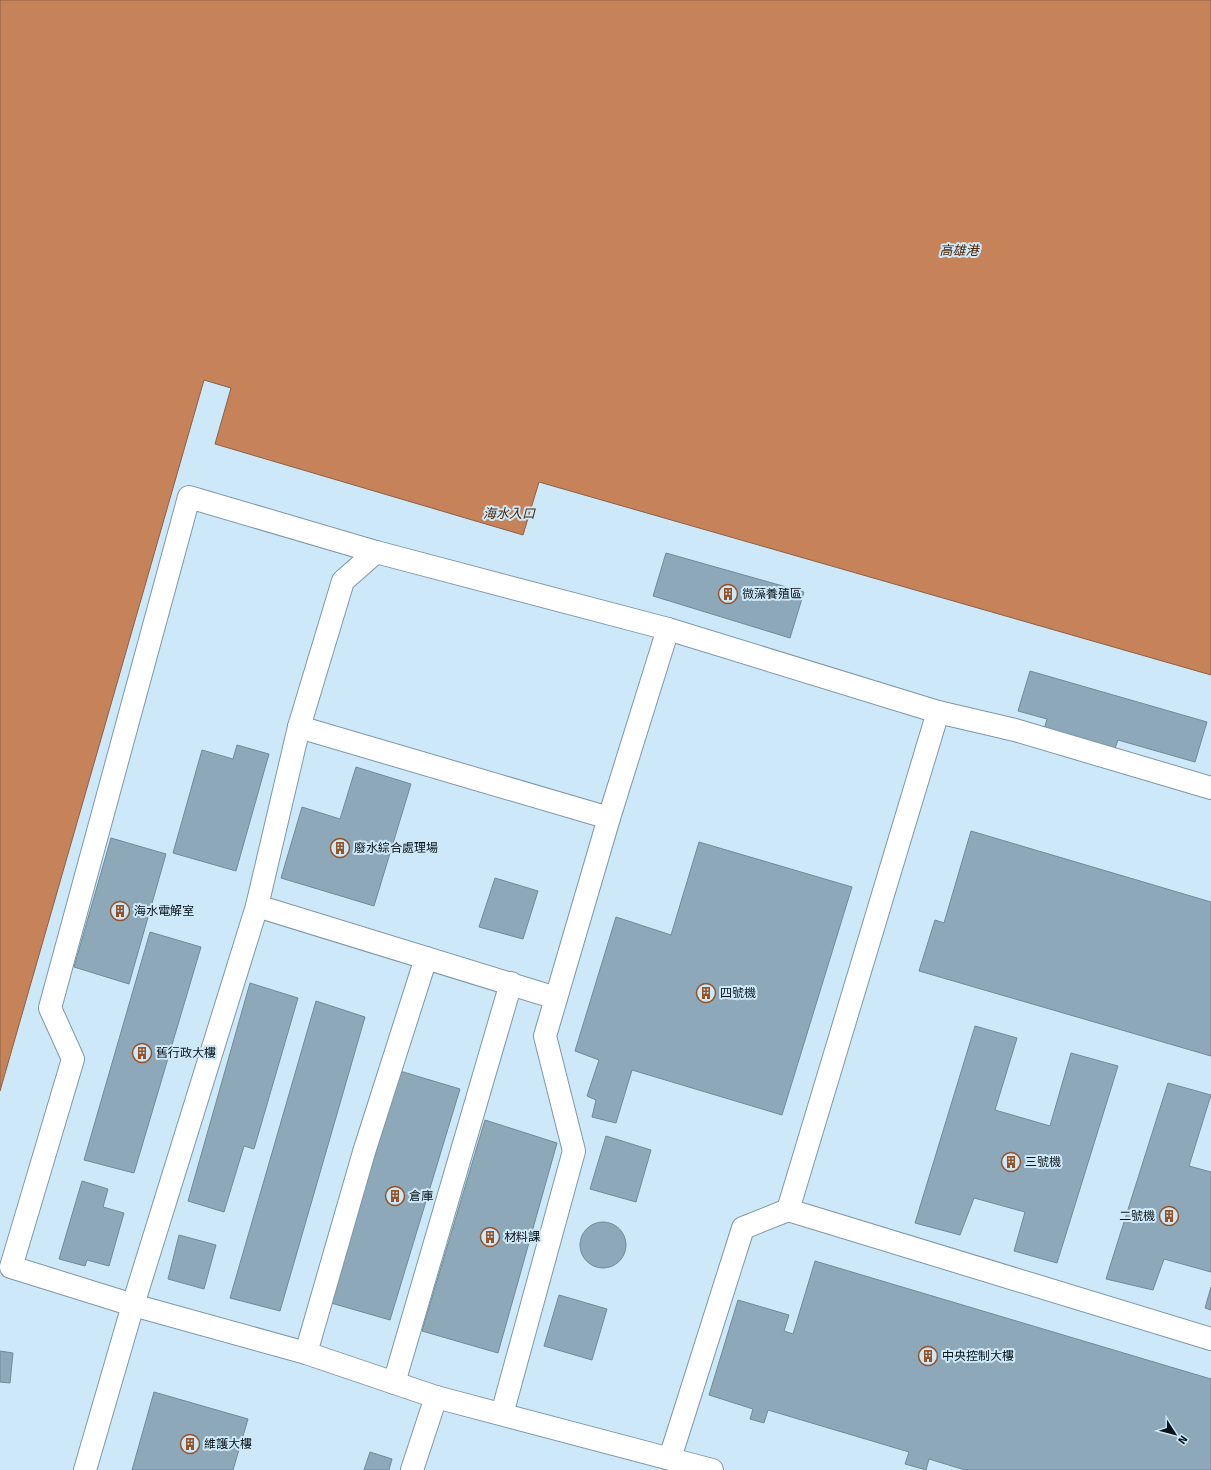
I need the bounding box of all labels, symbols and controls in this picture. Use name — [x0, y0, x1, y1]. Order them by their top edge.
water label: 高雄港 — [939, 243, 980, 259]
water label: 海水入口 — [483, 506, 536, 522]
building icon: 微藻養殖區 — [717, 583, 739, 605]
place label: 微藻養殖區 — [742, 587, 802, 602]
building icon: 廢水綜合處理場 — [329, 837, 351, 859]
place label: 廢水綜合處理場 — [354, 841, 438, 856]
building icon: 海水電解室 — [109, 900, 131, 922]
place label: 海水電解室 — [134, 904, 194, 919]
building icon: 四號機 — [695, 982, 717, 1004]
place label: 四號機 — [720, 986, 756, 1001]
building icon: 舊行政大樓 — [131, 1042, 153, 1064]
place label: 舊行政大樓 — [156, 1046, 216, 1061]
building icon: 三號機 — [1000, 1151, 1022, 1173]
place label: 三號機 — [1025, 1155, 1061, 1170]
building icon: 倉庫 — [384, 1185, 406, 1207]
place label: 倉庫 — [409, 1189, 433, 1204]
building icon: 二號機 — [1158, 1205, 1180, 1227]
place label: 二號機 — [1119, 1209, 1155, 1224]
building icon: 材料課 — [479, 1226, 501, 1248]
place label: 材料課 — [504, 1230, 540, 1245]
building icon: 中央控制大樓 — [917, 1345, 939, 1367]
place label: 中央控制大樓 — [942, 1349, 1014, 1364]
north arrow — [1155, 1414, 1195, 1454]
building icon: 維護大樓 — [179, 1433, 201, 1455]
text: N — [1175, 1433, 1190, 1447]
place label: 維護大樓 — [204, 1437, 252, 1452]

